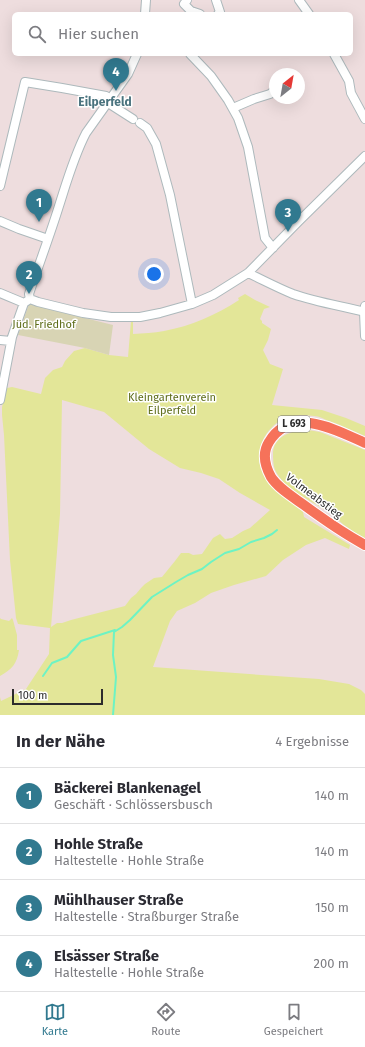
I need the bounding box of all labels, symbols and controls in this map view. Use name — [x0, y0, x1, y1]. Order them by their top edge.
search box — [12, 12, 353, 56]
icon: search — [26, 23, 48, 45]
text: Hier suchen — [58, 25, 139, 43]
pin: 4 — [103, 58, 129, 91]
north arrow — [269, 68, 305, 104]
district label: Eilperfeld — [78, 95, 132, 109]
pin: 1 — [26, 189, 52, 222]
pin: 3 — [275, 199, 301, 232]
pin: 2 — [16, 261, 42, 294]
your location — [144, 264, 164, 284]
park label: Jüd. Friedhof — [12, 318, 77, 331]
park label: Kleingartenverein Eilperfeld — [128, 391, 216, 417]
road number: L 693 — [278, 416, 310, 432]
street label: Volmeabstieg — [283, 471, 345, 522]
scale bar — [12, 687, 103, 706]
text: 100 m — [18, 689, 47, 702]
text: In der Nähe — [16, 731, 105, 752]
text: 4 Ergebnisse — [275, 734, 349, 749]
text: Bäckerei Blankenagel — [54, 779, 201, 797]
text: 1 — [26, 788, 32, 803]
text: 140 m — [315, 788, 349, 803]
text: Geschäft · Schlössersbusch — [54, 797, 213, 812]
text: Hohle Straße — [54, 835, 143, 853]
text: 2 — [26, 844, 32, 859]
text: 140 m — [315, 844, 349, 859]
text: Haltestelle · Hohle Straße — [54, 853, 204, 868]
text: Mühlhauser Straße — [54, 891, 183, 909]
text: 3 — [26, 900, 32, 915]
text: 150 m — [315, 900, 349, 915]
text: Haltestelle · Straßburger Straße — [54, 909, 239, 924]
text: Elsässer Straße — [54, 947, 159, 965]
text: 4 — [25, 956, 33, 971]
text: 200 m — [313, 956, 349, 971]
text: Haltestelle · Hohle Straße — [54, 965, 204, 980]
tab: Karte — [42, 1001, 68, 1038]
tab: Route — [151, 1001, 180, 1038]
tab: Gespeichert — [264, 1001, 323, 1038]

